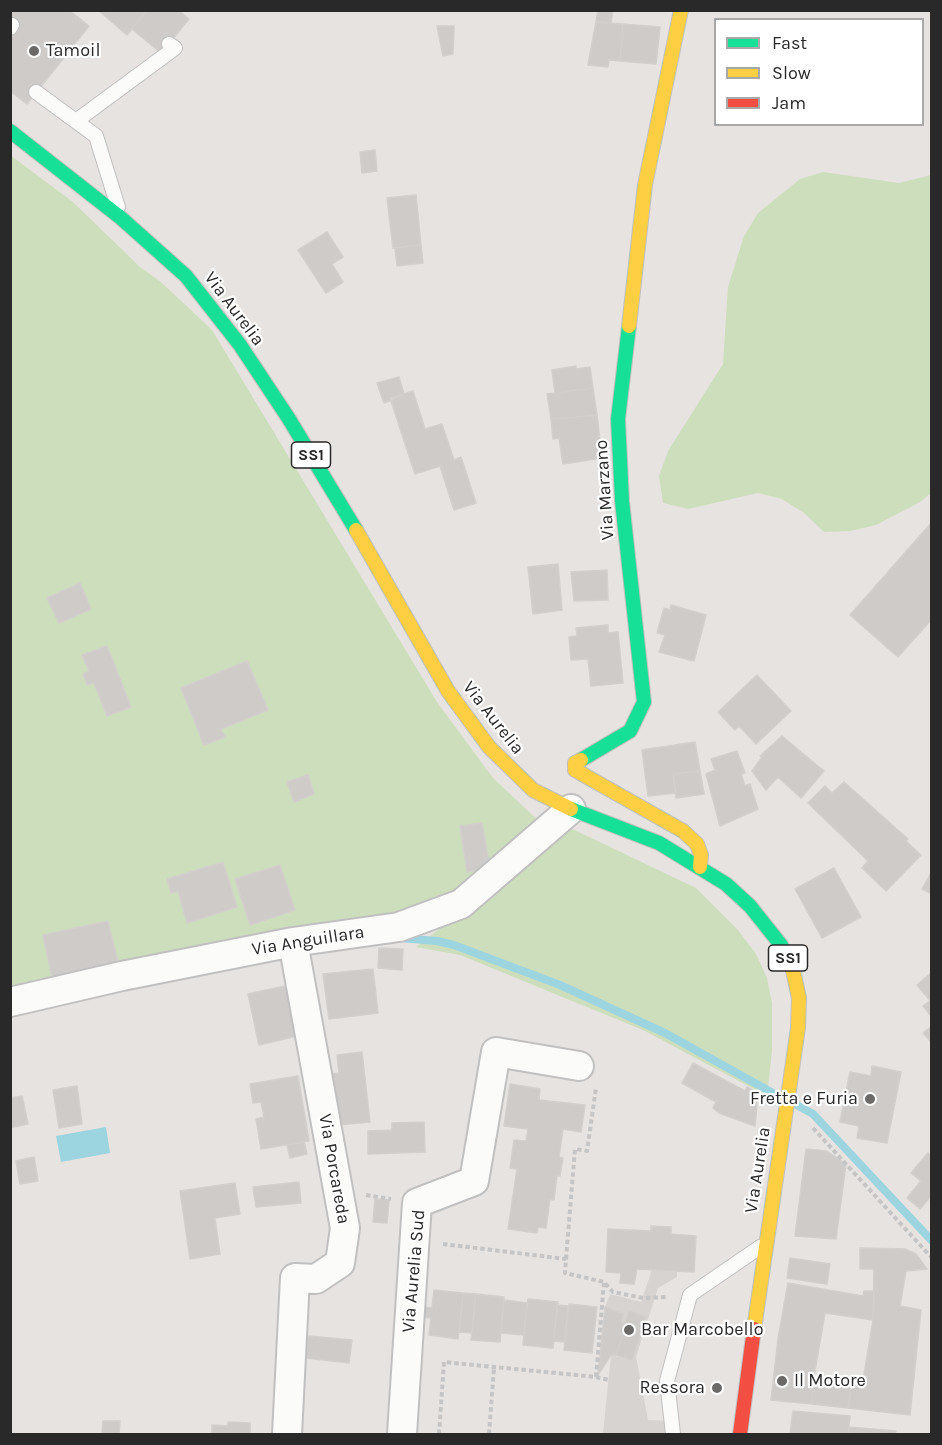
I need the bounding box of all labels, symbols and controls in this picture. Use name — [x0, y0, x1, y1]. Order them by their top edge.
legend — [714, 18, 924, 126]
text: Fast — [772, 32, 807, 54]
place label: Tamoil — [46, 40, 100, 62]
marker: Tamoil — [27, 44, 41, 58]
text: Slow — [772, 62, 811, 84]
text: Jam — [772, 92, 806, 114]
street label: Via Aurelia — [199, 268, 269, 350]
street label: Via Marzano — [591, 439, 619, 541]
road number: SS1 — [292, 442, 330, 468]
street label: Via Aurelia — [458, 677, 528, 759]
street label: Via Anguillara — [250, 921, 366, 961]
road number: SS1 — [768, 945, 808, 971]
place label: Fretta e Furia — [750, 1088, 858, 1110]
marker: Fretta e Furia — [863, 1092, 877, 1106]
street label: Via Porcareda — [314, 1112, 354, 1226]
street label: Via Aurelia — [741, 1125, 775, 1215]
street label: Via Aurelia Sud — [398, 1208, 430, 1334]
place label: Bar Marcobello — [641, 1319, 763, 1341]
marker: Bar Marcobello — [622, 1323, 636, 1337]
place label: Il Motore — [794, 1370, 866, 1392]
marker: Il Motore — [775, 1374, 789, 1388]
place label: Ressora — [640, 1377, 705, 1399]
marker: Ressora — [710, 1381, 724, 1395]

